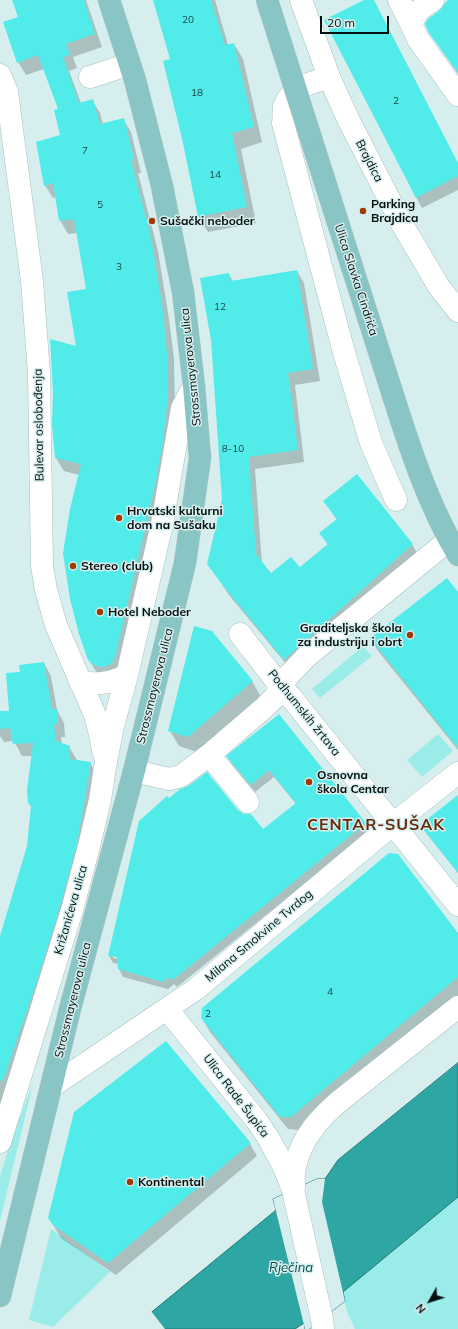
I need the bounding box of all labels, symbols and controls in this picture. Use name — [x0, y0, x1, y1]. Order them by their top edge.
scale bar — [322, 8, 391, 34]
house number: 20 — [182, 14, 194, 26]
text: 20 m — [327, 15, 355, 30]
house number: 18 — [191, 87, 203, 99]
house number: 2 — [393, 95, 399, 107]
street label: Brajdica — [352, 137, 386, 185]
house number: 7 — [82, 145, 88, 157]
house number: 14 — [209, 169, 221, 181]
place label: Parking Brajdica — [371, 197, 419, 225]
house number: 5 — [97, 199, 103, 211]
marker: Parking Brajdica — [358, 206, 368, 216]
place label: Sušački neboder — [160, 214, 255, 228]
marker: Sušački neboder — [147, 216, 157, 226]
street label: Ulica Slavka Cindrića — [331, 222, 381, 338]
house number: 3 — [116, 261, 122, 273]
house number: 12 — [214, 301, 226, 313]
street label: Strossmayerova ulica — [178, 307, 204, 427]
street label: Bulevar oslobođenja — [31, 369, 47, 481]
house number: 8-10 — [222, 443, 244, 455]
place label: Hrvatski kulturni dom na Sušaku — [127, 504, 223, 532]
marker: Hrvatski kulturni dom na Sušaku — [114, 513, 124, 523]
place label: Stereo (club) — [81, 559, 153, 573]
marker: Stereo (club) — [68, 561, 78, 571]
place label: Hotel Neboder — [108, 605, 191, 619]
marker: Hotel Neboder — [95, 607, 105, 617]
place label: Graditeljska škola za industriju i obrt — [298, 621, 402, 649]
street label: Strossmayerova ulica — [134, 627, 176, 745]
marker: Graditeljska škola za industriju i obrt — [405, 630, 415, 640]
street label: Podhumskih žrtava — [265, 667, 343, 759]
place label: Osnovna škola Centar — [317, 768, 389, 796]
marker: Osnovna škola Centar — [304, 777, 314, 787]
district label: CENTAR-SUŠAK — [307, 815, 445, 835]
street label: Križanićeva ulica — [51, 863, 91, 957]
street label: Milana Smokvine Tvrdog — [202, 887, 316, 985]
street label: Strossmayerova ulica — [52, 941, 94, 1059]
house number: 4 — [327, 986, 333, 998]
house number: 2 — [205, 1008, 211, 1020]
street label: Ulica Rade Šupića — [200, 1052, 272, 1140]
place label: Kontinental — [138, 1175, 204, 1189]
marker: Kontinental — [125, 1177, 135, 1187]
water label: Rječina — [269, 1260, 313, 1276]
north arrow — [410, 1281, 450, 1321]
text: N — [413, 1301, 429, 1316]

